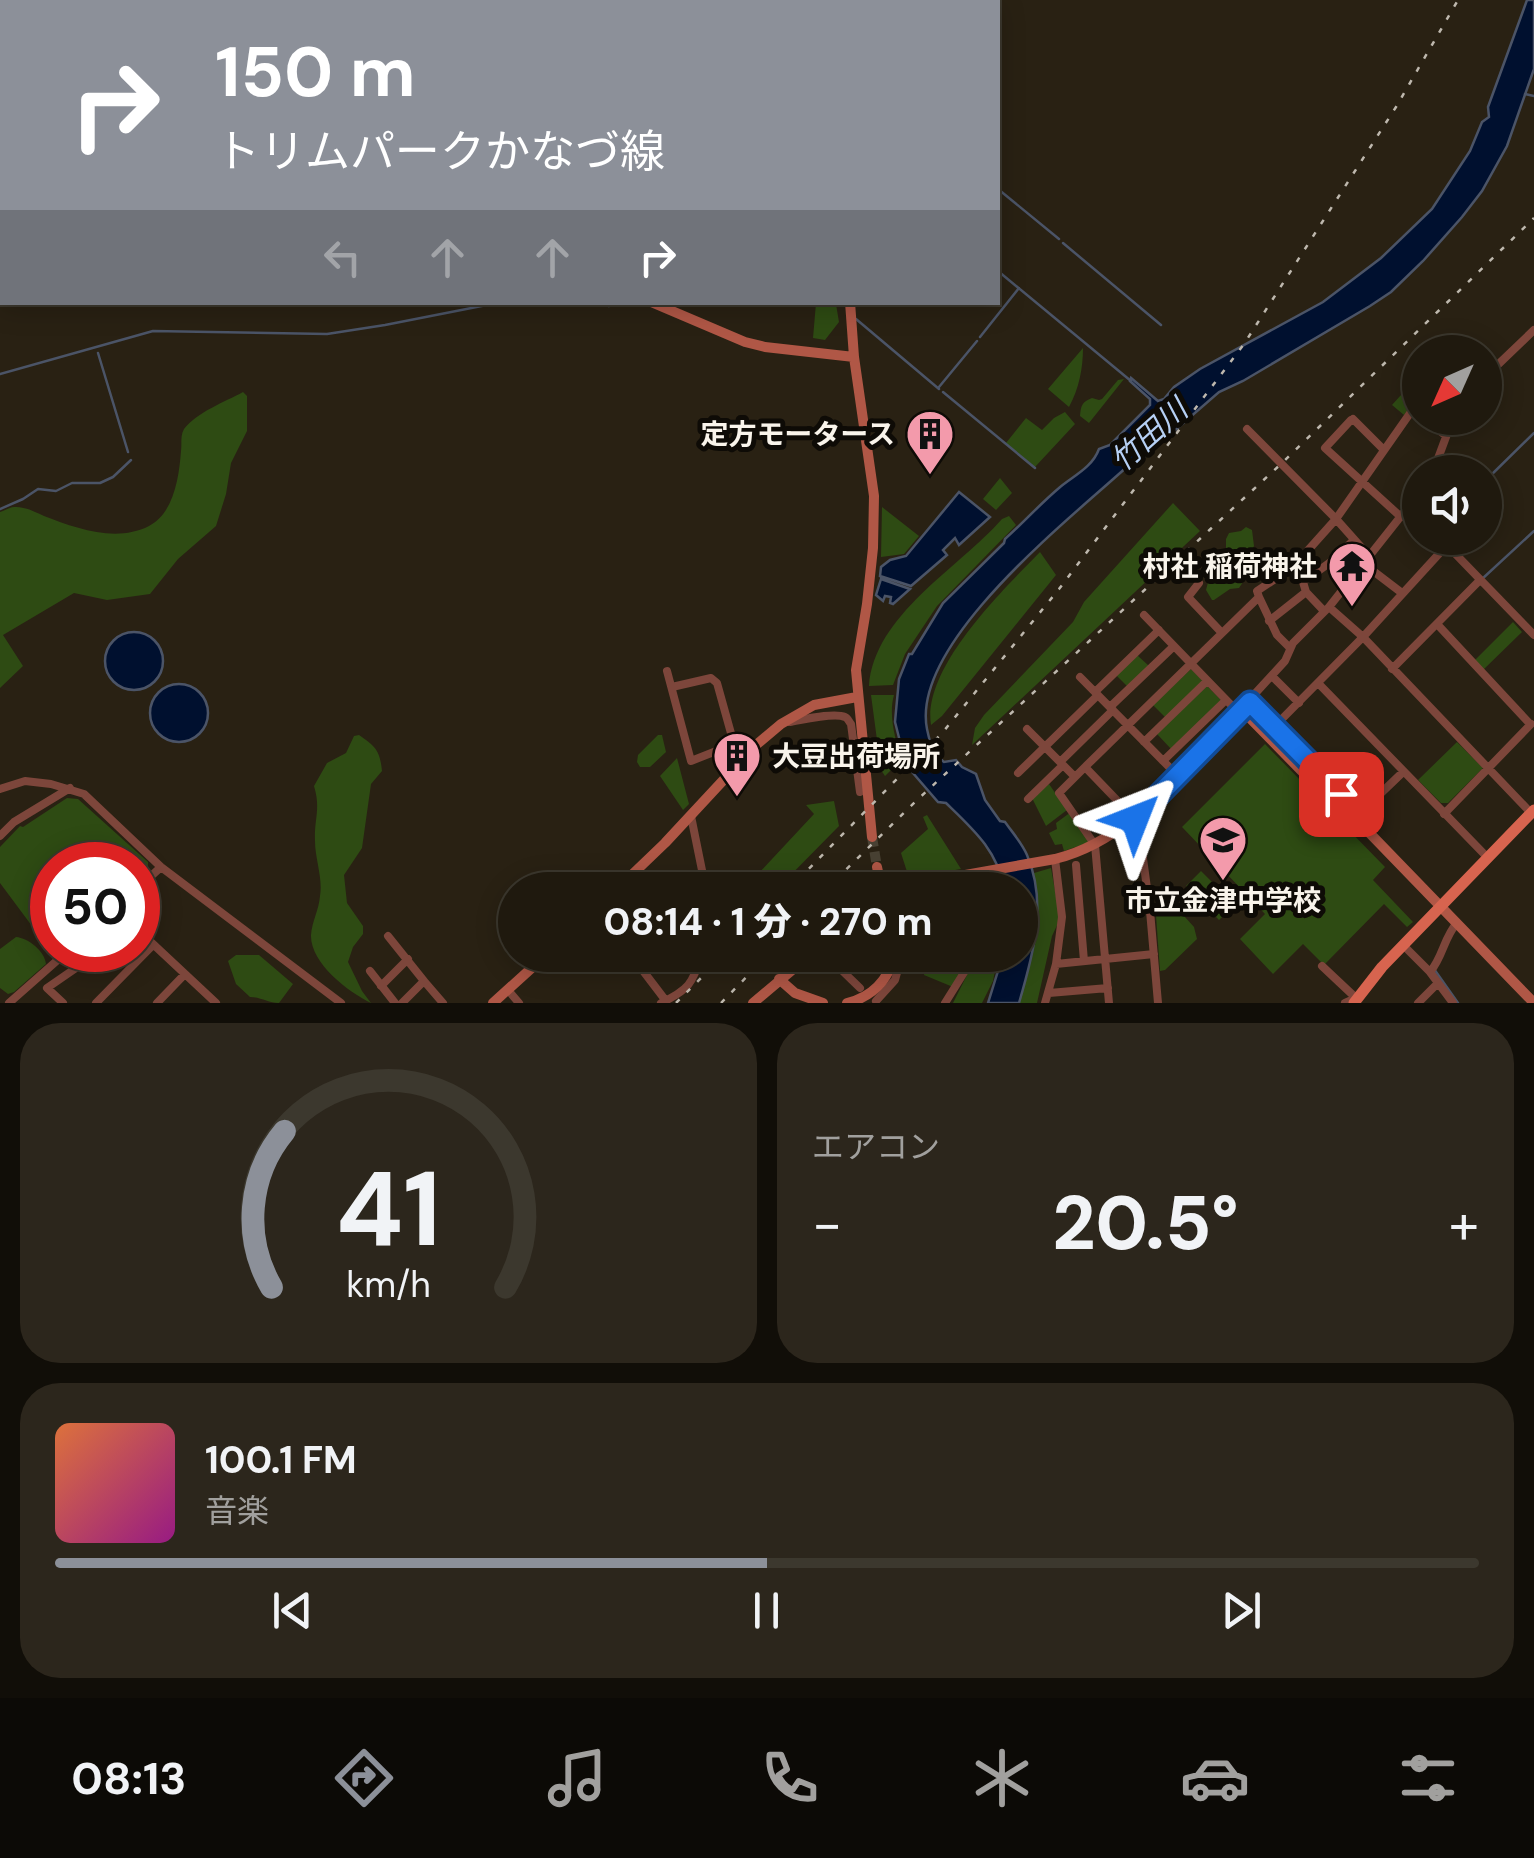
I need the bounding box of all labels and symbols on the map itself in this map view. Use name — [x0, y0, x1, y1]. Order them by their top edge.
north arrow — [1402, 335, 1502, 435]
water label: 竹田川 — [1103, 388, 1198, 480]
building icon: 定方モータース — [904, 408, 956, 476]
place label: 定方モータース — [700, 416, 895, 453]
temple icon: 村社 稲荷神社 — [1326, 540, 1378, 608]
place label: 村社 稲荷神社 — [1142, 548, 1317, 585]
building icon: 大豆出荷場所 — [711, 730, 763, 798]
place label: 大豆出荷場所 — [772, 738, 940, 775]
pin — [1299, 752, 1384, 837]
position arrow — [1083, 767, 1187, 871]
school or university icon: 市立金津中学校 — [1197, 814, 1249, 882]
speed limit sign: 50 — [30, 842, 160, 972]
place label: 市立金津中学校 — [1125, 882, 1321, 919]

